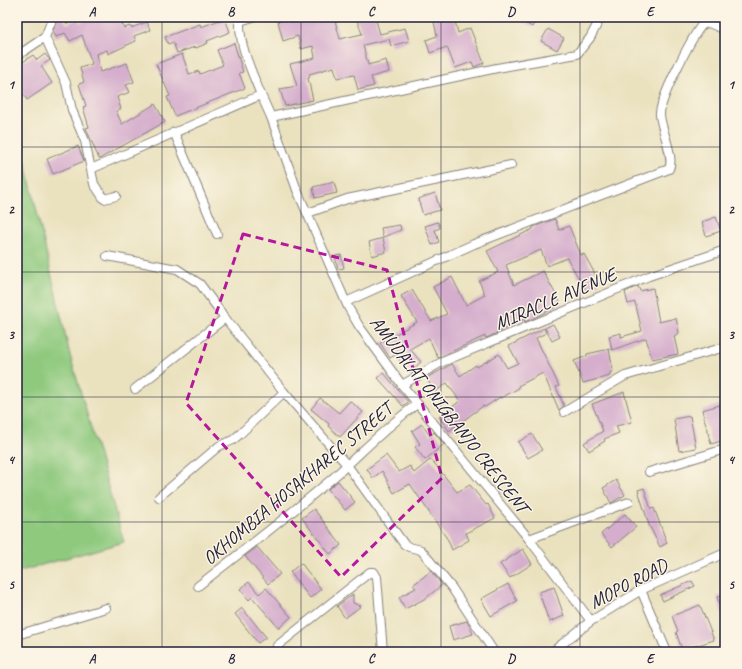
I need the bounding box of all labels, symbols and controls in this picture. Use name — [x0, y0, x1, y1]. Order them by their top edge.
text: A — [89, 4, 97, 20]
text: B — [228, 4, 236, 20]
text: C — [368, 4, 376, 20]
text: D — [507, 4, 516, 20]
text: E — [647, 4, 656, 20]
text: 1 — [8, 77, 16, 93]
text: 1 — [728, 77, 736, 93]
text: 2 — [8, 202, 15, 218]
text: 2 — [728, 202, 735, 218]
street label: MIRACLE AVENUE — [491, 261, 622, 335]
street label: AMUDALAT ONIGBANJO CRESCENT — [365, 311, 537, 522]
text: 3 — [8, 327, 15, 343]
text: 3 — [728, 327, 735, 343]
street label: OKHOMBIA HOSAKHAREC STREET — [198, 394, 401, 570]
text: 4 — [8, 452, 16, 468]
text: 4 — [728, 452, 736, 468]
street label: MOPO ROAD — [585, 552, 673, 614]
text: 5 — [8, 577, 15, 593]
text: 5 — [728, 577, 735, 593]
text: A — [89, 651, 97, 667]
text: B — [228, 651, 236, 667]
text: C — [368, 651, 376, 667]
text: D — [507, 651, 516, 667]
text: E — [647, 651, 656, 667]

